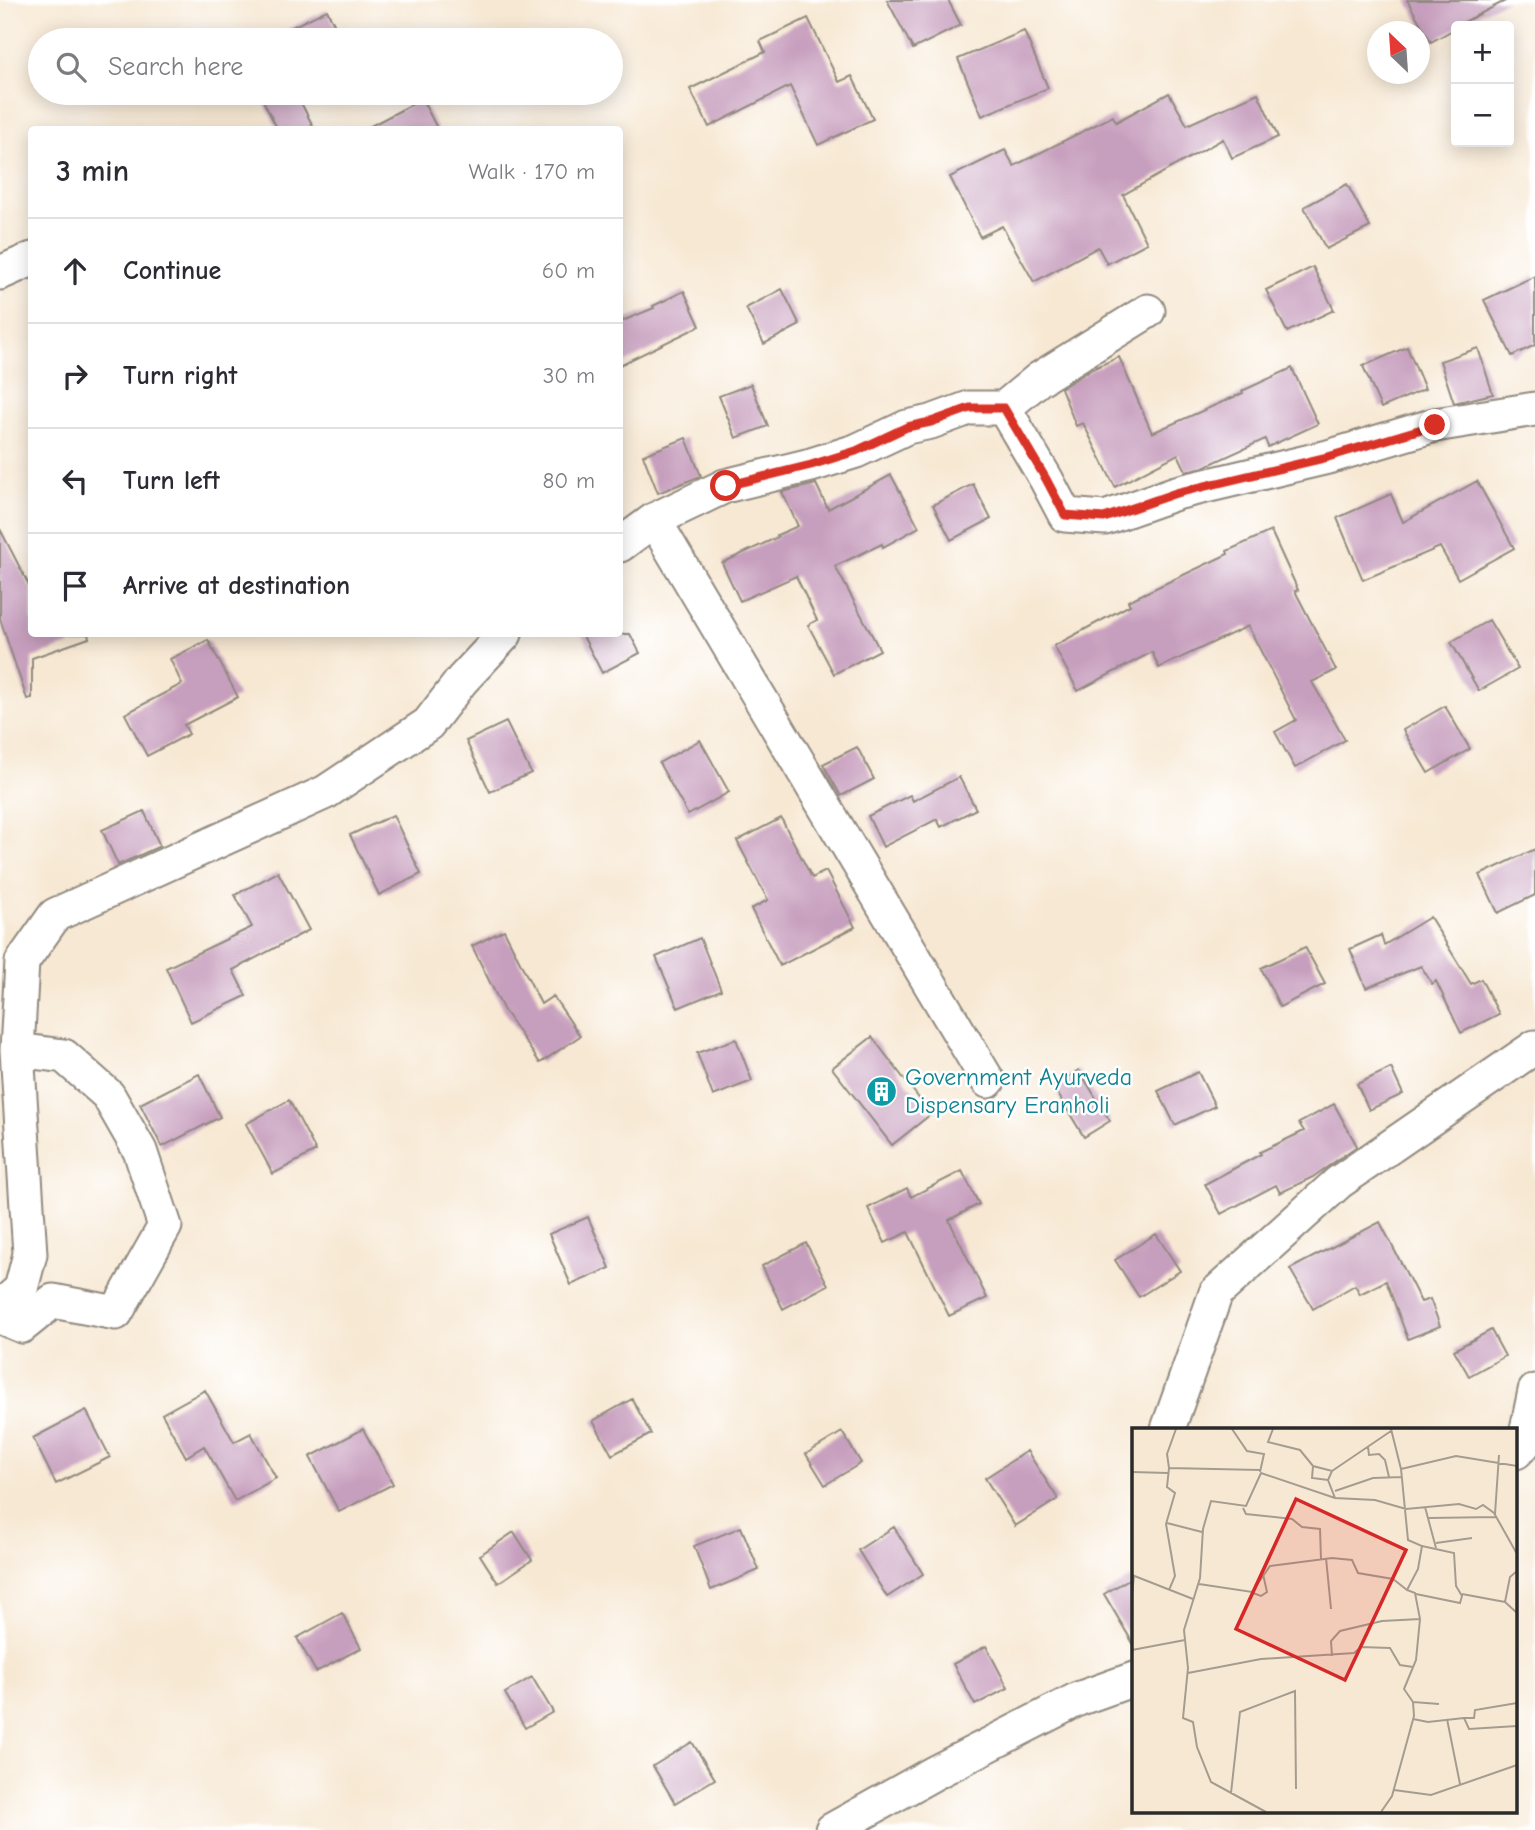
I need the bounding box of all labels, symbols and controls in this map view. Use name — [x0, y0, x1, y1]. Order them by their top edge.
north arrow — [1367, 21, 1430, 84]
map controls — [1451, 21, 1514, 147]
button: + — [1451, 21, 1514, 84]
search box — [28, 28, 623, 105]
icon: search — [52, 48, 90, 86]
text: Search here — [108, 52, 243, 82]
button: − — [1451, 84, 1514, 147]
text: 3 min — [56, 154, 129, 189]
text: Walk · 170 m — [468, 158, 595, 185]
icon: ahead — [56, 252, 94, 290]
text: Continue — [123, 256, 221, 286]
text: 60 m — [542, 257, 595, 284]
icon: right — [56, 357, 94, 395]
text: Turn right — [123, 361, 237, 391]
text: 30 m — [543, 362, 595, 389]
route end — [1419, 409, 1450, 440]
icon: left — [56, 462, 94, 500]
text: Turn left — [123, 466, 220, 496]
text: 80 m — [542, 467, 595, 494]
route start — [710, 470, 741, 501]
icon: arrive — [56, 567, 94, 605]
text: Arrive at destination — [123, 571, 350, 601]
place label: Government Ayurveda Dispensary Eranholi — [905, 1063, 1132, 1119]
building icon: Government Ayurveda Dispensary Eranholi — [865, 1074, 899, 1108]
inset map — [1132, 1428, 1518, 1812]

